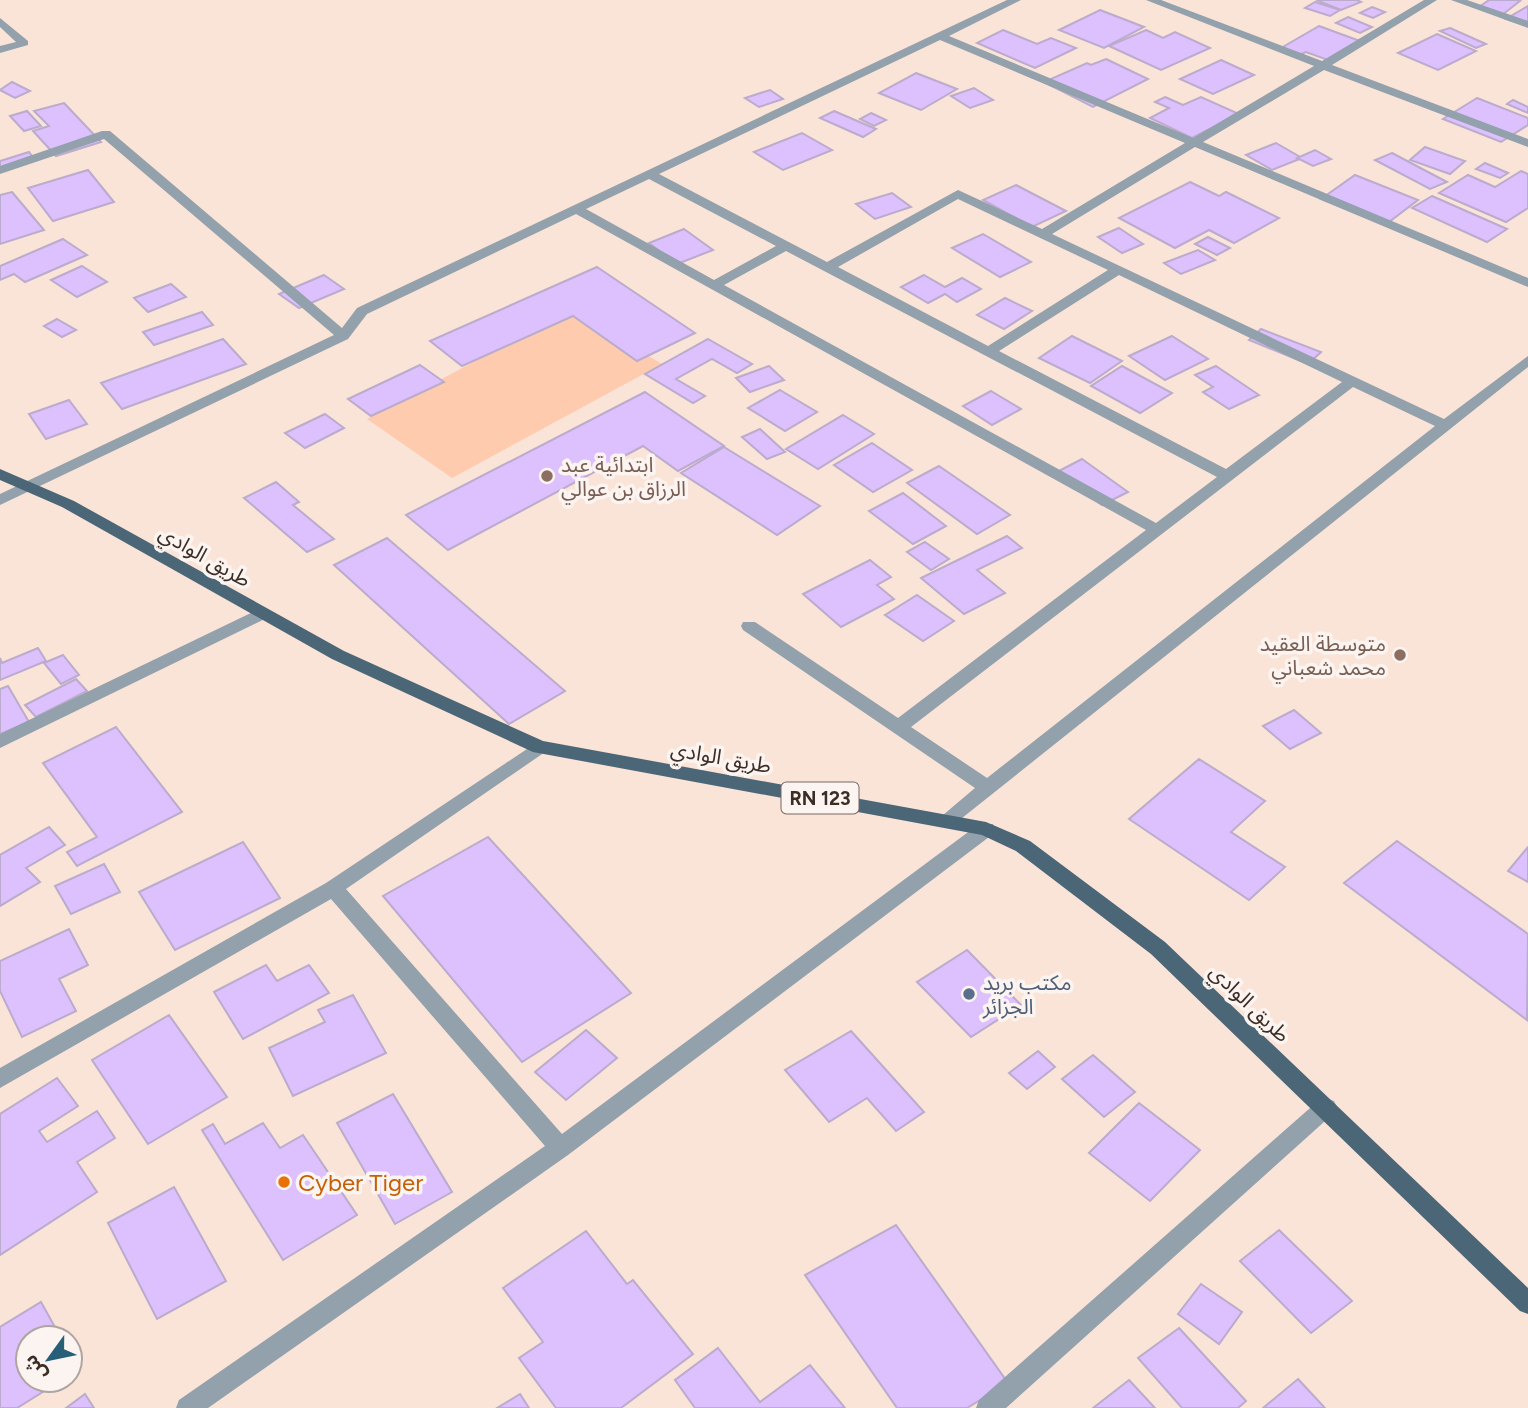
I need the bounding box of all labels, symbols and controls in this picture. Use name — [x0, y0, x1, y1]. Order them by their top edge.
place label: ابتدائية عبد الرزاق بن عوالي — [561, 452, 686, 504]
marker: ابتدائية عبد الرزاق بن عوالي — [539, 468, 555, 484]
street label: طريق الوادي — [153, 520, 255, 596]
place label: متوسطة العقيد محمد شعباني — [1260, 631, 1386, 683]
marker: متوسطة العقيد محمد شعباني — [1392, 647, 1408, 663]
street label: طريق الوادي — [668, 736, 773, 782]
road number: RN 123 — [782, 782, 858, 814]
street label: طريق الوادي — [1202, 959, 1295, 1050]
place label: مكتب بريد الجزائر — [982, 970, 1071, 1019]
marker: مكتب بريد الجزائر — [961, 986, 977, 1002]
place label: Cyber Tiger — [298, 1168, 423, 1197]
marker: Cyber Tiger — [276, 1174, 292, 1190]
north arrow — [14, 1324, 84, 1394]
text: ش — [18, 1351, 52, 1385]

